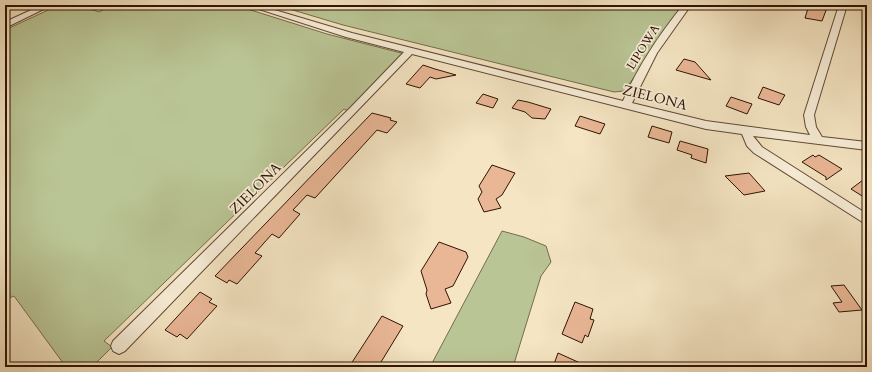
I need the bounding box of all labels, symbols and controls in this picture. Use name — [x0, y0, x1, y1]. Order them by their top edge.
street label: LIPOWA — [623, 21, 663, 73]
street label: ZIELONA — [621, 80, 689, 115]
street label: ZIELONA — [225, 158, 285, 218]

